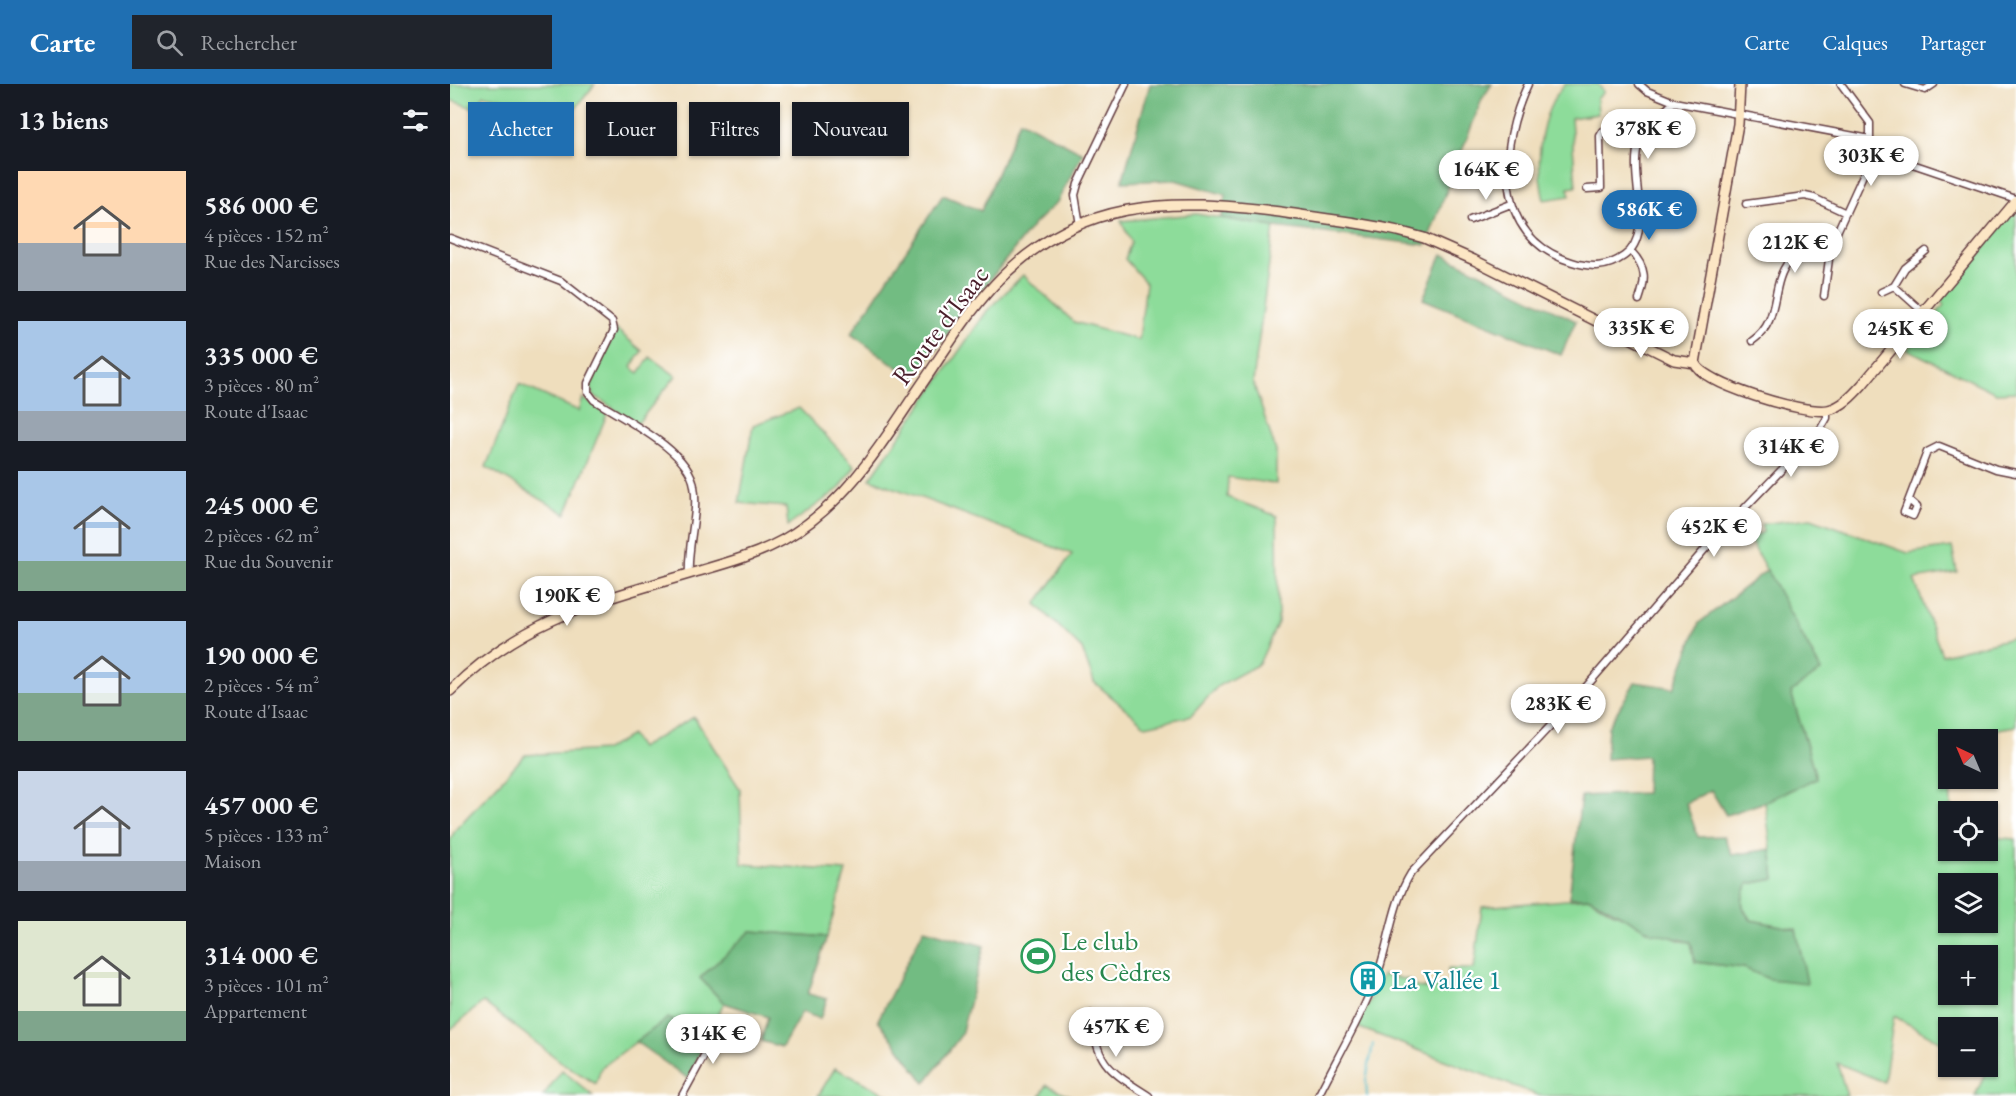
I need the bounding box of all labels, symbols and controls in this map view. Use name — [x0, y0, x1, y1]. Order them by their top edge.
search box — [132, 15, 552, 69]
text: Carte — [30, 24, 96, 60]
icon: search — [153, 26, 186, 59]
text: Rechercher — [201, 28, 297, 57]
text: Carte — [1744, 29, 1789, 56]
text: Calques — [1822, 29, 1888, 56]
text: Partager — [1921, 29, 1986, 56]
chip: Acheter — [468, 102, 574, 156]
chip: Louer — [586, 102, 677, 156]
chip: Filtres — [689, 102, 780, 156]
chip: Nouveau — [792, 102, 909, 156]
text: 13 biens — [18, 103, 108, 137]
icon: filters — [399, 104, 432, 137]
pin: 378K € — [1599, 109, 1697, 160]
text: 378K € — [1615, 115, 1681, 141]
pin: 303K € — [1822, 136, 1920, 187]
text: 303K € — [1838, 142, 1904, 168]
pin: 164K € — [1437, 150, 1535, 201]
text: 164K € — [1453, 156, 1519, 182]
text: 586 000 € — [204, 188, 318, 222]
pin: 586K € — [1600, 190, 1698, 241]
icon: home — [66, 195, 138, 267]
text: 586K € — [1616, 196, 1682, 222]
text: 4 pièces · 152 m² — [204, 222, 329, 248]
pin: 212K € — [1746, 223, 1844, 274]
text: 212K € — [1762, 229, 1828, 255]
text: Rue des Narcisses — [204, 248, 340, 274]
street label: Route d'Isaac — [884, 258, 996, 392]
pin: 335K € — [1592, 308, 1690, 359]
pin: 245K € — [1851, 309, 1949, 360]
text: 335K € — [1608, 314, 1674, 340]
text: 245K € — [1867, 315, 1933, 341]
text: 335 000 € — [204, 338, 318, 372]
icon: home — [66, 345, 138, 417]
text: 3 pièces · 80 m² — [204, 372, 319, 398]
text: Route d'Isaac — [204, 398, 308, 424]
pin: 314K € — [1742, 427, 1840, 478]
text: 314K € — [1758, 433, 1824, 459]
text: 245 000 € — [204, 488, 318, 522]
icon: home — [66, 495, 138, 567]
pin: 452K € — [1665, 507, 1763, 558]
text: 452K € — [1681, 513, 1747, 539]
text: 2 pièces · 62 m² — [204, 522, 319, 548]
text: Rue du Souvenir — [204, 548, 333, 574]
pin: 190K € — [518, 576, 616, 627]
text: 190K € — [534, 582, 600, 608]
text: 190 000 € — [204, 638, 318, 672]
icon: home — [66, 645, 138, 717]
text: 2 pièces · 54 m² — [204, 672, 319, 698]
pin: 283K € — [1509, 684, 1607, 735]
text: 283K € — [1525, 690, 1591, 716]
text: Route d'Isaac — [204, 698, 308, 724]
north arrow — [1938, 729, 1998, 789]
map controls — [1938, 729, 1998, 1077]
text: 457 000 € — [204, 788, 318, 822]
icon: home — [66, 795, 138, 867]
button: locate — [1938, 801, 1998, 861]
text: 5 pièces · 133 m² — [204, 822, 329, 848]
text: Maison — [204, 848, 261, 874]
button: layers — [1938, 873, 1998, 933]
place label: Le club des Cèdres — [1061, 923, 1171, 989]
text: 314 000 € — [204, 938, 318, 972]
sports icon: Le club des Cèdres — [1020, 938, 1056, 974]
icon: home — [66, 945, 138, 1017]
button: + — [1938, 945, 1998, 1005]
building icon: La Vallée 1 — [1350, 961, 1386, 997]
place label: La Vallée 1 — [1391, 962, 1501, 997]
text: 3 pièces · 101 m² — [204, 972, 329, 998]
text: Appartement — [204, 998, 307, 1024]
pin: 457K € — [1067, 1007, 1165, 1058]
text: 457K € — [1083, 1013, 1149, 1039]
pin: 314K € — [664, 1014, 762, 1065]
button: − — [1938, 1017, 1998, 1077]
text: 314K € — [680, 1020, 746, 1046]

